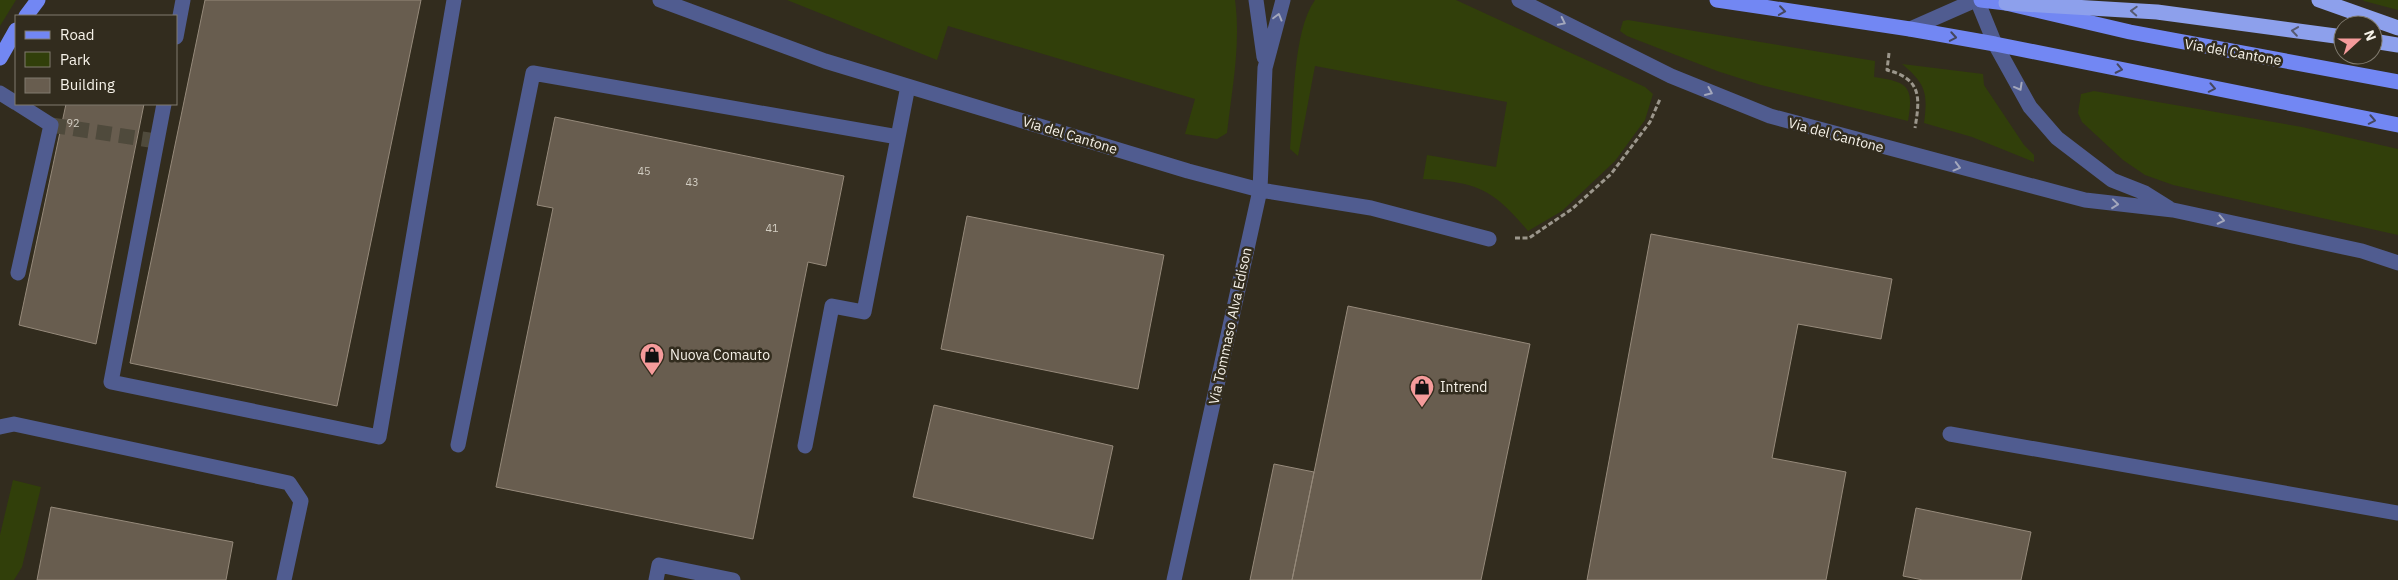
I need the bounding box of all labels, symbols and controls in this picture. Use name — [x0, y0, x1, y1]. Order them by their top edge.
one-way arrow — [1779, 5, 1787, 16]
one-way arrow — [2129, 5, 2137, 16]
one-way arrow — [1272, 14, 1282, 22]
legend — [15, 15, 178, 105]
north arrow — [2333, 15, 2383, 65]
one-way arrow — [1557, 16, 1566, 26]
text: Road — [60, 25, 95, 44]
one-way arrow — [2290, 26, 2299, 36]
text: N — [2360, 27, 2380, 43]
one-way arrow — [1948, 31, 1957, 41]
street label: Via del Cantone — [2183, 35, 2283, 69]
text: Park — [60, 50, 90, 69]
one-way arrow — [2114, 63, 2123, 74]
text: Building — [60, 75, 115, 94]
one-way arrow — [2012, 82, 2022, 91]
one-way arrow — [2208, 82, 2217, 93]
one-way arrow — [1704, 86, 1713, 97]
street label: Via del Cantone — [1020, 112, 1120, 158]
street label: Via del Cantone — [1786, 114, 1886, 156]
one-way arrow — [2367, 114, 2376, 124]
house number: 92 — [66, 116, 80, 130]
one-way arrow — [1953, 161, 1962, 172]
house number: 45 — [637, 164, 651, 178]
house number: 43 — [685, 175, 699, 189]
one-way arrow — [2112, 198, 2120, 209]
one-way arrow — [2216, 215, 2225, 225]
house number: 41 — [765, 221, 779, 235]
street label: Via Tommaso Alva Edison — [1205, 246, 1255, 406]
shop icon: Nuova Comauto — [639, 342, 665, 376]
place label: Nuova Comauto — [670, 346, 770, 364]
shop icon: Intrend — [1409, 374, 1435, 408]
place label: Intrend — [1440, 378, 1487, 396]

